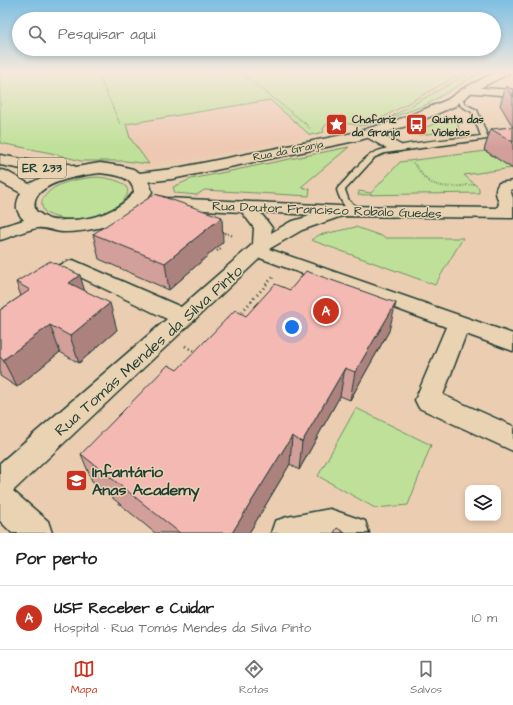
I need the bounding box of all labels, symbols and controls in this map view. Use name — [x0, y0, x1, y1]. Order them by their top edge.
search box — [12, 12, 501, 56]
icon: search — [26, 23, 48, 45]
text: Pesquisar aqui — [58, 24, 155, 45]
place icon: Chafariz da Granja — [324, 112, 350, 138]
place label: Chafariz da Granja — [351, 112, 400, 141]
bus stop icon: Quinta das Violetas — [404, 112, 430, 138]
place label: Quinta das Violetas — [431, 112, 484, 140]
street label: Rua da Granja — [252, 136, 325, 165]
road number: ER 233 — [18, 158, 66, 178]
street label: Rua Doutor Francisco Robalo Guedes — [212, 197, 443, 223]
street label: Rua Tomás Mendes da Silva Pinto — [50, 260, 248, 441]
pin: A — [313, 296, 339, 326]
your location — [282, 317, 302, 337]
place label: Infantário Anas Academy — [92, 461, 200, 502]
school or university icon: Infantário Anas Academy — [64, 467, 90, 493]
map controls — [465, 485, 501, 521]
button: layers — [465, 485, 501, 521]
text: Por perto — [16, 547, 97, 571]
text: USF Receber e Cuidar — [54, 598, 214, 619]
text: A — [25, 609, 33, 627]
text: 10 m — [472, 609, 497, 627]
text: Hospital · Rua Tomás Mendes da Silva Pinto — [54, 619, 311, 637]
tab: Mapa — [71, 658, 97, 697]
tab: Rotas — [239, 658, 269, 697]
tab: Salvos — [410, 658, 442, 697]

